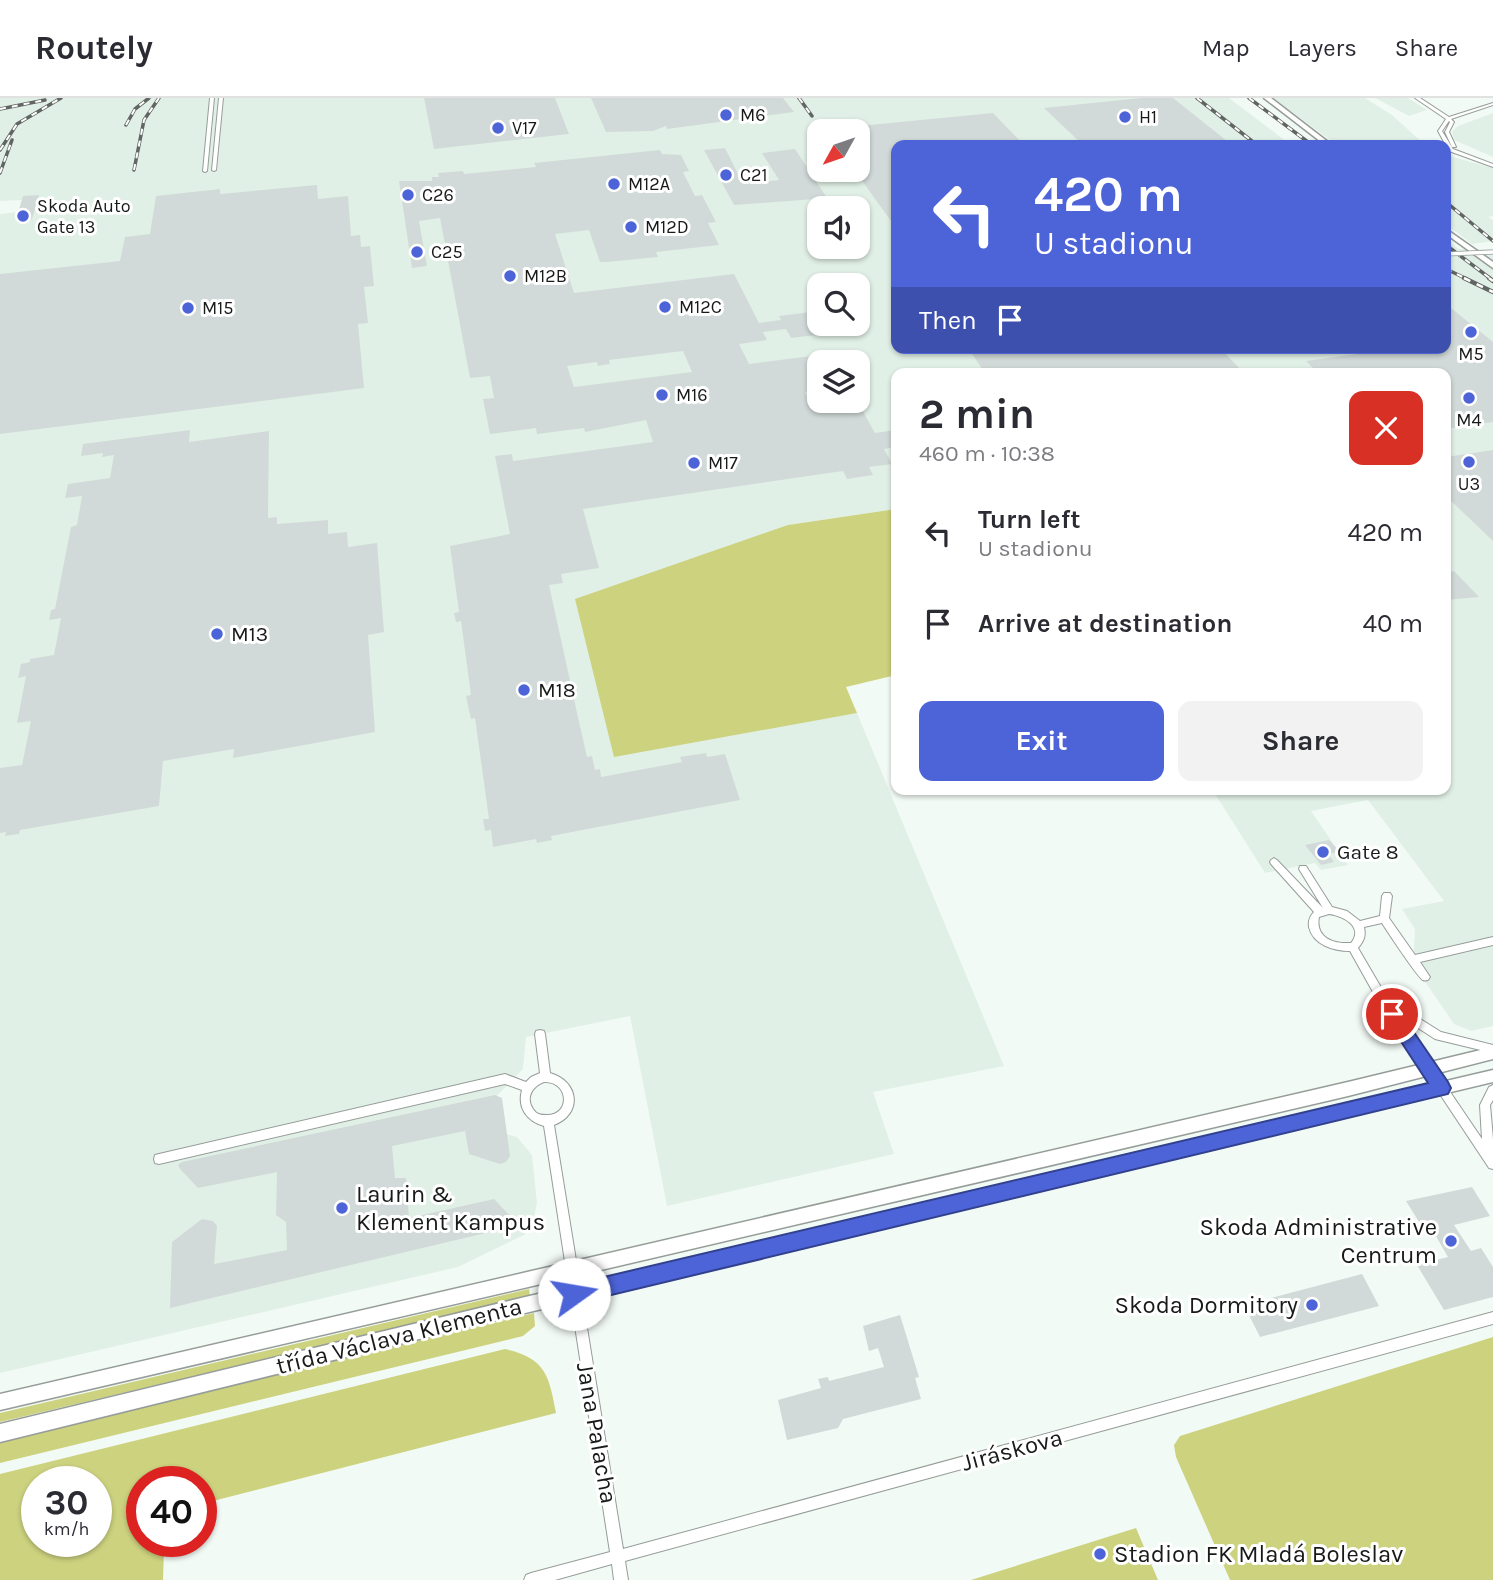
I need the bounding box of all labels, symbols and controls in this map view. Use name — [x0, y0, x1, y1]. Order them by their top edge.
text: Routely — [35, 29, 153, 67]
text: Map — [1202, 34, 1250, 62]
text: Layers — [1288, 34, 1357, 62]
text: Share — [1395, 34, 1458, 62]
place label: M6 — [740, 104, 766, 126]
place label: H1 — [1139, 106, 1157, 128]
marker: M6 — [718, 107, 734, 123]
marker: H1 — [1117, 109, 1133, 125]
place label: V17 — [512, 117, 537, 139]
north arrow — [807, 119, 870, 182]
map controls — [807, 119, 870, 413]
marker: V17 — [490, 120, 506, 136]
place label: C21 — [740, 164, 767, 186]
text: 420 m — [1034, 166, 1183, 223]
marker: C21 — [718, 167, 734, 183]
icon: left — [919, 168, 1010, 259]
place label: M12A — [628, 173, 670, 195]
marker: M12A — [606, 176, 622, 192]
place label: C26 — [422, 184, 454, 206]
marker: C26 — [400, 187, 416, 203]
place label: Skoda Auto Gate 13 — [37, 195, 131, 238]
button: sound — [807, 196, 870, 259]
marker: Skoda Auto Gate 13 — [15, 208, 31, 224]
place label: M12D — [645, 216, 689, 238]
marker: M12D — [623, 219, 639, 235]
text: U stadionu — [1034, 225, 1194, 262]
place label: C25 — [431, 241, 463, 263]
marker: C25 — [409, 244, 425, 260]
place label: M12B — [524, 265, 567, 287]
marker: M12B — [502, 268, 518, 284]
button: search — [807, 273, 870, 336]
place label: M12C — [679, 296, 722, 318]
place label: M15 — [202, 297, 233, 319]
marker: M12C — [657, 299, 673, 315]
marker: M15 — [180, 300, 196, 316]
icon: arrive — [991, 301, 1029, 339]
text: Then — [919, 305, 977, 336]
marker: M5 — [1463, 324, 1479, 340]
place label: M5 — [1458, 343, 1484, 365]
button: layers — [807, 350, 870, 413]
place label: M16 — [676, 384, 708, 406]
marker: M16 — [654, 387, 670, 403]
text: 2 min — [919, 389, 1035, 439]
marker: M4 — [1461, 390, 1477, 406]
button: close — [1349, 391, 1423, 465]
place label: M4 — [1456, 409, 1482, 431]
text: 460 m · 10:38 — [919, 440, 1055, 467]
place label: M17 — [708, 452, 738, 474]
marker: U3 — [1461, 454, 1477, 470]
marker: M17 — [686, 455, 702, 471]
place label: U3 — [1458, 473, 1480, 495]
text: Turn left — [978, 504, 1080, 535]
icon: left — [919, 514, 957, 552]
text: 420 m — [1347, 517, 1423, 548]
text: U stadionu — [978, 535, 1093, 562]
icon: arrive — [919, 605, 957, 643]
text: Arrive at destination — [978, 608, 1232, 639]
text: 40 m — [1363, 608, 1423, 639]
place label: M13 — [231, 622, 268, 646]
marker: M13 — [209, 626, 225, 642]
place label: M18 — [538, 678, 576, 702]
marker: M18 — [516, 682, 532, 698]
button: Exit — [919, 701, 1164, 781]
button: Share — [1178, 701, 1423, 781]
place label: Gate 8 — [1337, 840, 1399, 864]
marker: Gate 8 — [1315, 844, 1331, 860]
pin — [1362, 984, 1422, 1044]
icon: arrive — [1373, 995, 1411, 1033]
place label: Laurin & Klement Kampus — [356, 1180, 545, 1236]
marker: Laurin & Klement Kampus — [334, 1200, 350, 1216]
place label: Skoda Administrative Centrum — [1199, 1213, 1437, 1269]
marker: Skoda Administrative Centrum — [1443, 1233, 1459, 1249]
position arrow — [537, 1257, 611, 1331]
place label: Skoda Dormitory — [1114, 1291, 1298, 1319]
street label: třída Václava Klementa — [273, 1292, 525, 1380]
marker: Skoda Dormitory — [1304, 1297, 1320, 1313]
street label: Jana Palacha — [571, 1360, 623, 1506]
street label: Jiráskova — [959, 1423, 1065, 1477]
speed limit sign: 40 — [126, 1466, 217, 1557]
text: 30 — [45, 1482, 88, 1523]
text: km/h — [44, 1518, 89, 1540]
place label: Stadion FK Mladá Boleslav — [1114, 1540, 1403, 1568]
marker: Stadion FK Mladá Boleslav — [1092, 1546, 1108, 1562]

